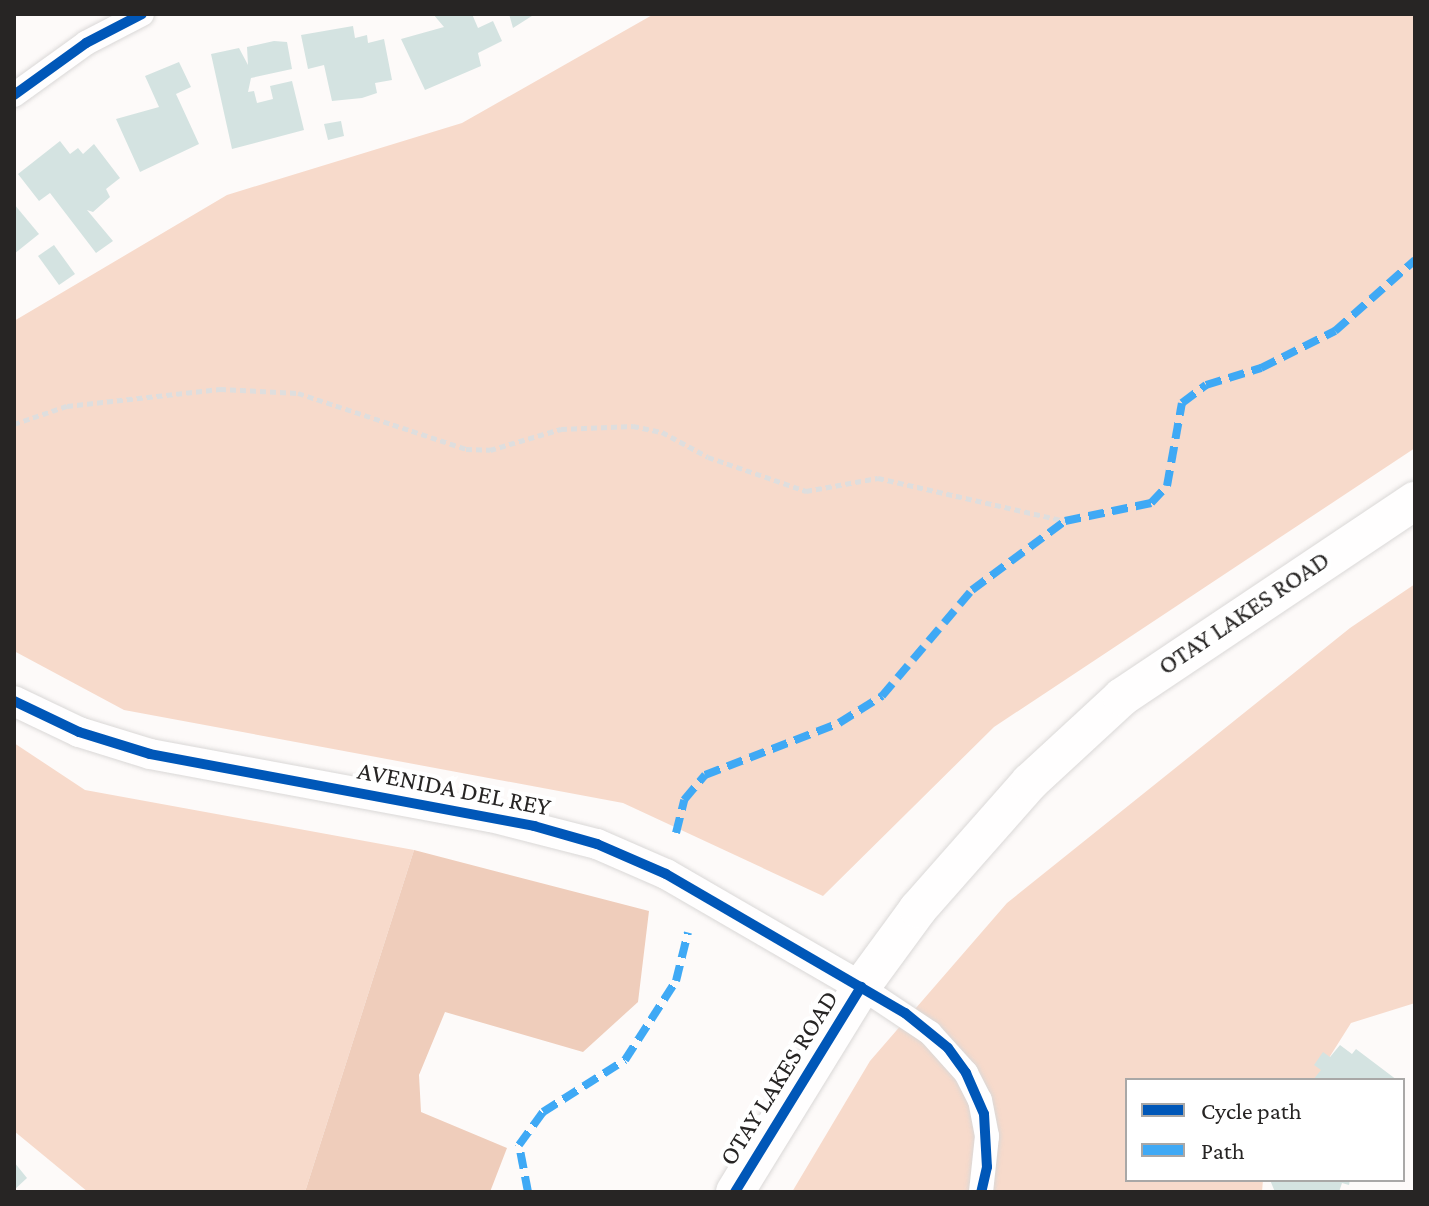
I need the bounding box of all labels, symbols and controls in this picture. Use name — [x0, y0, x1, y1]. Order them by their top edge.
street label: OTAY LAKES ROAD — [1152, 544, 1336, 682]
street label: AVENIDA DEL REY — [355, 755, 553, 823]
street label: OTAY LAKES ROAD — [713, 985, 845, 1171]
legend — [1125, 1078, 1405, 1182]
text: Cycle path — [1201, 1097, 1302, 1124]
text: Path — [1201, 1137, 1245, 1164]

